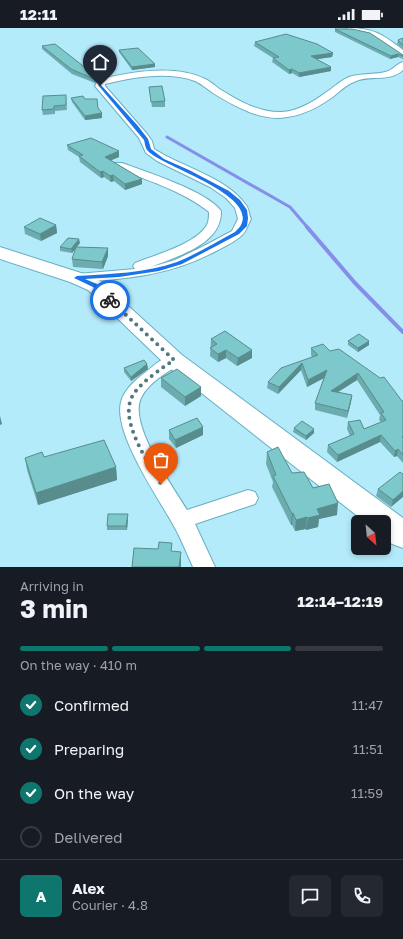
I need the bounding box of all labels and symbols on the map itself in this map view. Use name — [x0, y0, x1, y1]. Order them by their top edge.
pin — [83, 45, 117, 86]
courier — [90, 280, 130, 320]
pin — [144, 443, 178, 484]
north arrow — [351, 515, 391, 555]

